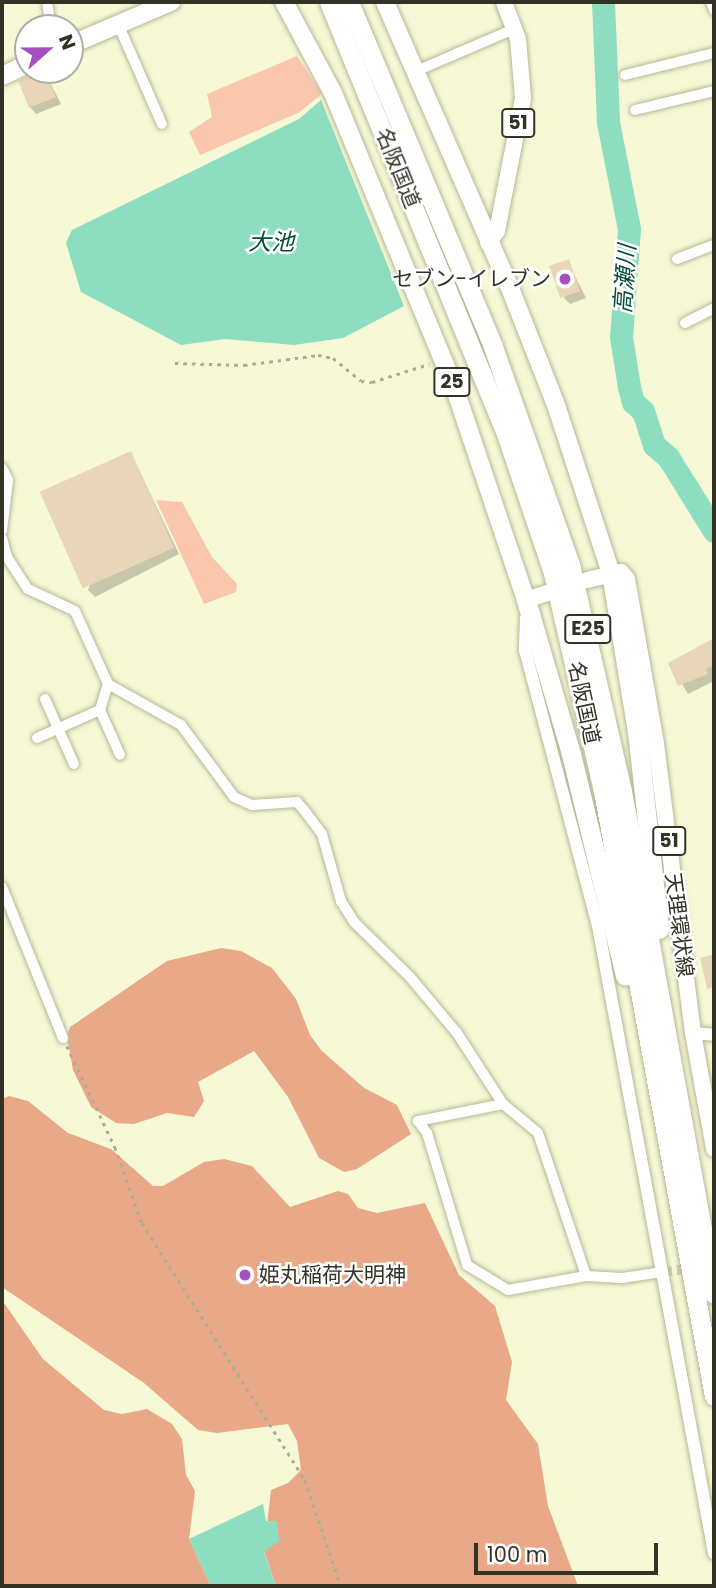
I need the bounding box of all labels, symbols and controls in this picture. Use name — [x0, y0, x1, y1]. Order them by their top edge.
north arrow — [14, 14, 84, 84]
text: N — [52, 30, 82, 54]
road number: 51 — [500, 108, 536, 139]
street label: 名阪国道 — [371, 124, 425, 212]
water label: 大池 — [248, 228, 294, 256]
water label: 高瀬川 — [609, 244, 641, 314]
place label: セブン-イレブン — [392, 266, 551, 292]
marker: セブン-イレブン — [557, 271, 573, 287]
road number: 25 — [433, 366, 471, 398]
road number: E25 — [564, 614, 612, 644]
street label: 名阪国道 — [563, 659, 605, 747]
road number: 51 — [652, 826, 686, 856]
street label: 天理環状線 — [660, 871, 698, 979]
place label: 姫丸稲荷大明神 — [259, 1262, 406, 1288]
marker: 姫丸稲荷大明神 — [237, 1267, 253, 1283]
scale bar — [478, 1528, 662, 1572]
text: 100 m — [487, 1540, 547, 1569]

